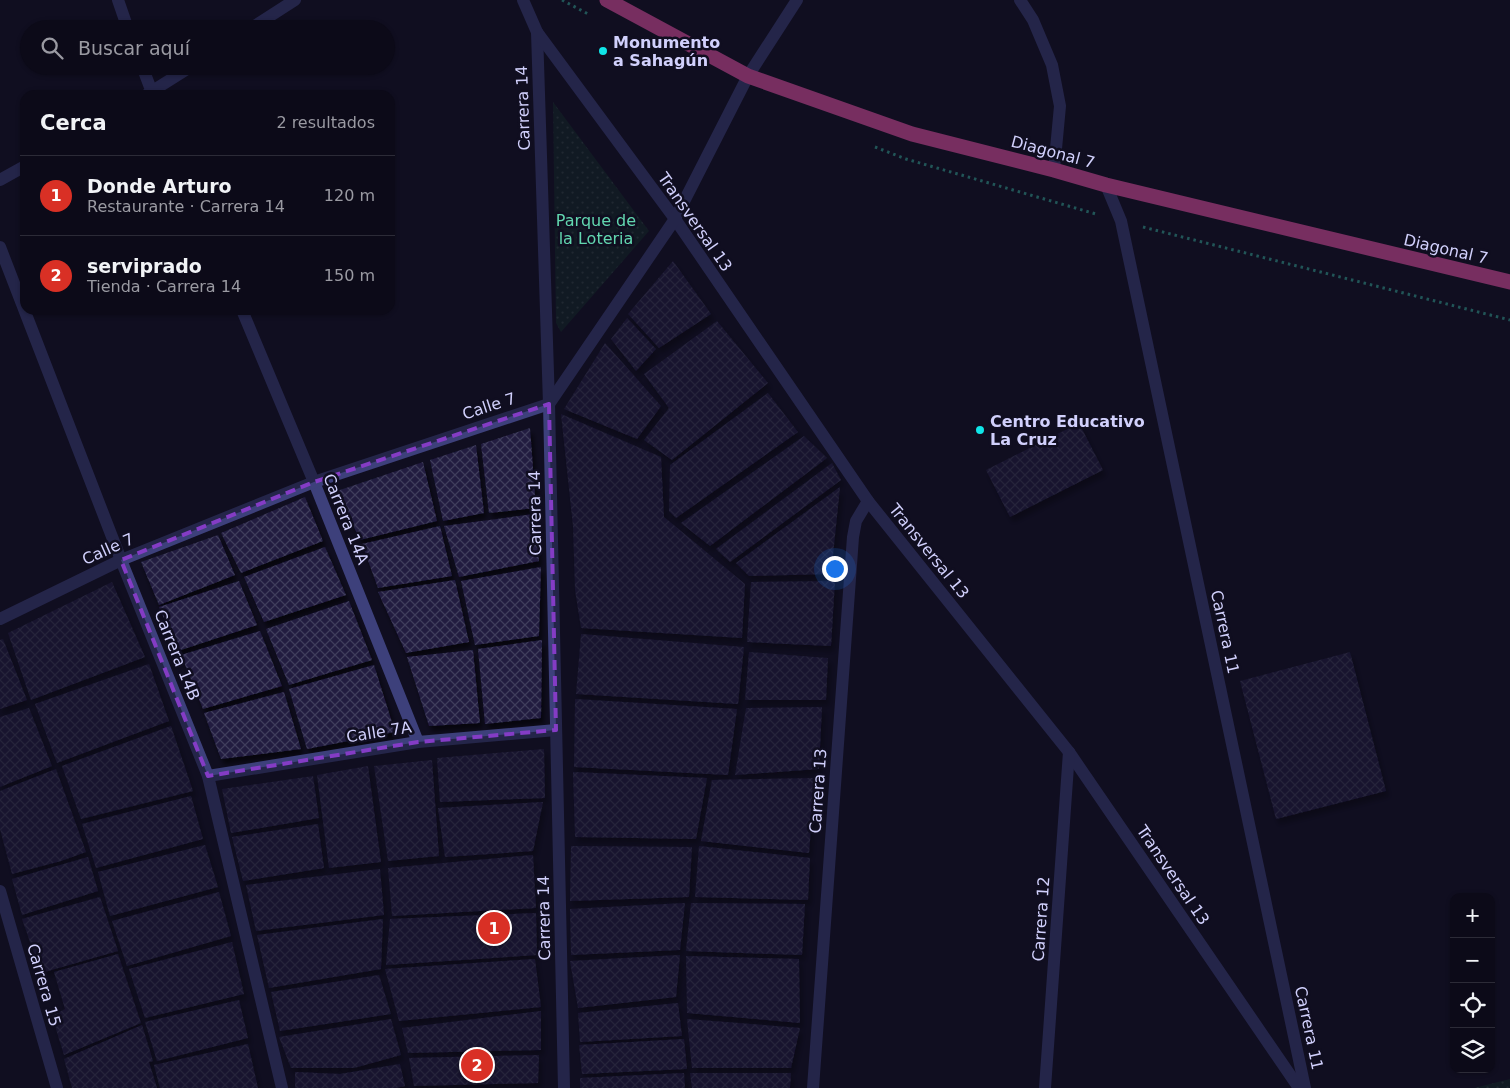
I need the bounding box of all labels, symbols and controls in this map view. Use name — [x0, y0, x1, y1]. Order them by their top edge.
search box — [20, 20, 395, 75]
place label: Monumento a Sahagún — [613, 33, 720, 70]
icon: search — [38, 34, 66, 62]
text: Buscar aquí — [78, 37, 190, 59]
marker: Monumento a Sahagún — [597, 45, 609, 57]
street label: Carrera 14 — [512, 65, 534, 151]
text: Cerca — [40, 111, 107, 135]
text: 2 resultados — [276, 113, 375, 132]
street label: Diagonal 7 — [1009, 132, 1097, 172]
street label: Transversal 13 — [653, 168, 736, 275]
text: Donde Arturo — [87, 175, 232, 197]
text: 1 — [50, 186, 62, 205]
text: 120 m — [324, 186, 375, 205]
text: Restaurante · Carrera 14 — [87, 197, 285, 216]
park label: Parque de la Loteria — [556, 211, 636, 248]
street label: Diagonal 7 — [1402, 230, 1490, 268]
text: serviprado — [87, 255, 202, 277]
text: 2 — [50, 266, 62, 285]
text: 150 m — [324, 266, 375, 285]
text: Tienda · Carrera 14 — [87, 277, 241, 296]
street label: Calle 7 — [460, 388, 518, 424]
place label: Centro Educativo La Cruz — [990, 412, 1145, 449]
marker: Centro Educativo La Cruz — [974, 424, 986, 436]
street label: Carrera 14 — [525, 470, 545, 556]
street label: Carrera 14A — [319, 471, 373, 567]
street label: Transversal 13 — [884, 499, 973, 602]
street label: Calle 7 — [79, 529, 137, 569]
your location — [822, 556, 848, 582]
street label: Carrera 11 — [1207, 588, 1243, 676]
street label: Carrera 14B — [150, 607, 204, 703]
street label: Calle 7A — [345, 717, 413, 747]
street label: Carrera 13 — [806, 748, 830, 834]
street label: Transversal 13 — [1132, 821, 1213, 928]
street label: Carrera 14 — [534, 875, 554, 961]
street label: Carrera 12 — [1029, 876, 1053, 962]
map controls — [1450, 893, 1495, 1073]
button: + — [1450, 893, 1495, 938]
pin: 1 — [478, 909, 510, 947]
button: − — [1450, 938, 1495, 983]
street label: Carrera 15 — [23, 941, 65, 1029]
button: locate — [1450, 983, 1495, 1028]
street label: Carrera 11 — [1291, 984, 1327, 1072]
button: layers — [1450, 1028, 1495, 1073]
pin: 2 — [461, 1046, 493, 1084]

